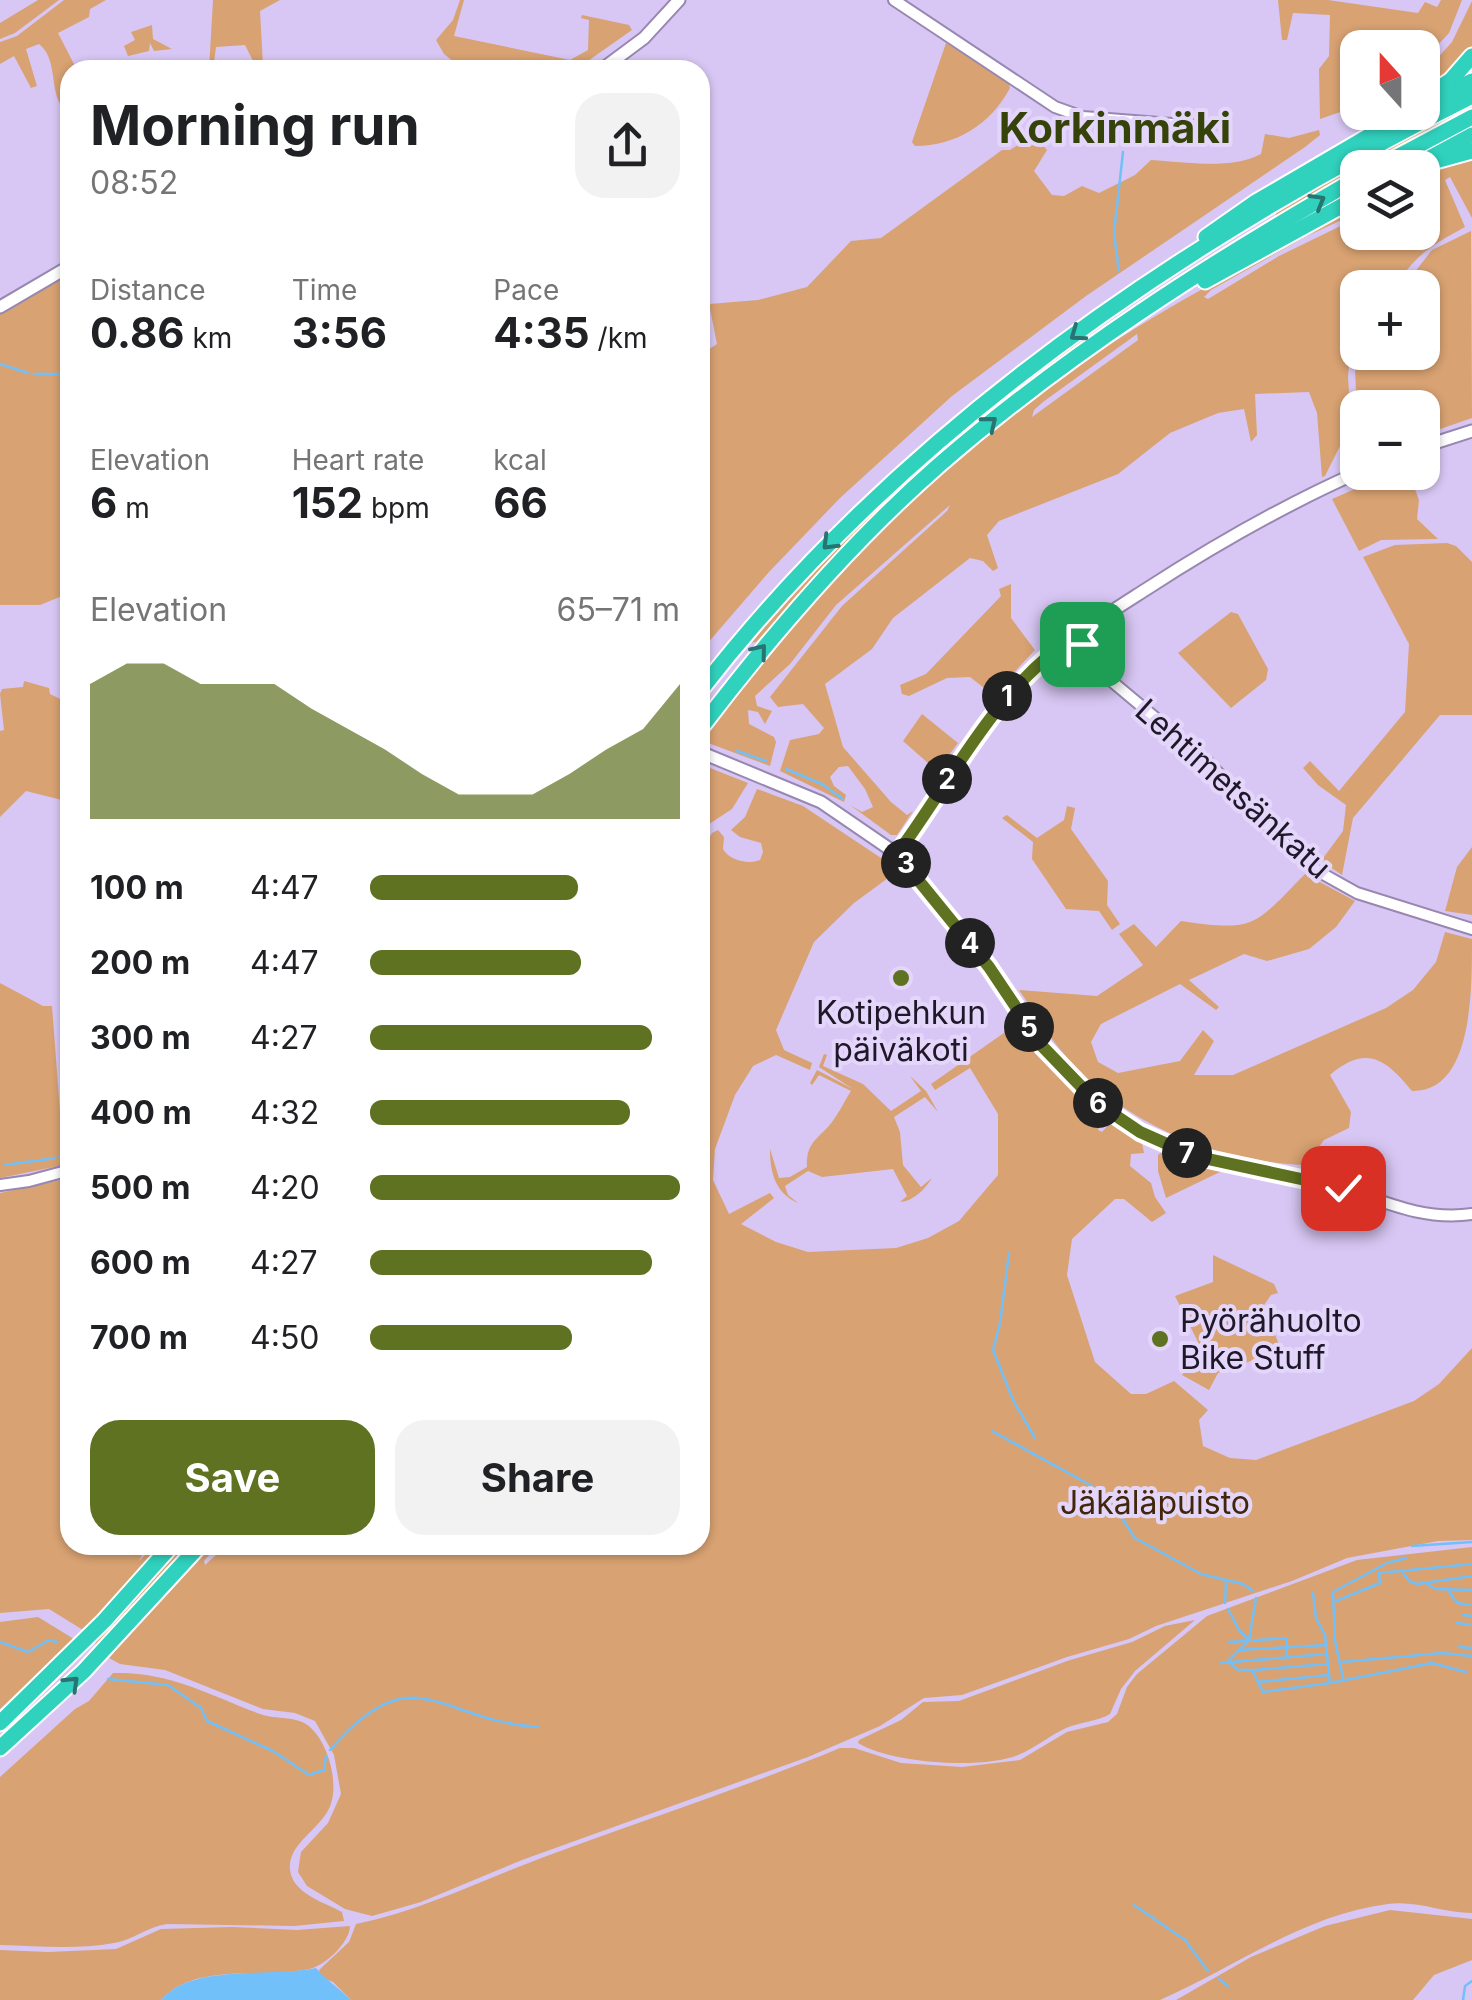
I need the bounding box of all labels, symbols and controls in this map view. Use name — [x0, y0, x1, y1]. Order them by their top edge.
north arrow — [1340, 30, 1440, 130]
map controls — [1340, 30, 1440, 490]
text: Morning run — [90, 92, 420, 158]
button: share — [575, 93, 680, 198]
district label: Korkinmäki — [999, 102, 1231, 153]
button: layers — [1340, 150, 1440, 250]
text: 08:52 — [90, 163, 178, 202]
one-way arrow — [1308, 193, 1326, 213]
button: + — [1340, 270, 1440, 370]
text: Distance — [90, 273, 206, 307]
text: Time — [292, 273, 357, 307]
text: Pace — [493, 273, 559, 307]
text: 0.86 — [90, 307, 185, 358]
text: 3:56 — [292, 307, 387, 358]
text: 4:35 — [493, 307, 590, 358]
text: km — [185, 321, 232, 355]
text: /km — [590, 321, 648, 355]
one-way arrow — [1070, 322, 1088, 340]
button: − — [1340, 390, 1440, 490]
one-way arrow — [979, 417, 997, 435]
text: Elevation — [90, 443, 210, 477]
text: Heart rate — [292, 443, 424, 477]
text: kcal — [493, 443, 547, 477]
text: 6 — [90, 477, 117, 528]
text: 152 — [292, 477, 363, 528]
text: 66 — [493, 477, 548, 528]
text: m — [117, 491, 150, 525]
text: bpm — [363, 491, 430, 525]
one-way arrow — [823, 532, 841, 550]
text: Elevation — [90, 590, 227, 629]
text: 65–71 m — [557, 590, 680, 629]
pin — [1040, 602, 1125, 687]
icon: arrive — [1055, 617, 1110, 672]
one-way arrow — [748, 644, 766, 662]
pin: 1 — [982, 671, 1032, 721]
text: 1 — [1001, 679, 1013, 713]
street label: Lehtimetsänkatu — [1128, 691, 1339, 887]
pin: 2 — [922, 754, 972, 804]
text: 2 — [938, 762, 956, 796]
pin: 3 — [881, 838, 931, 888]
text: 3 — [897, 846, 915, 880]
text: 100 m — [90, 868, 184, 907]
text: 4:47 — [250, 868, 319, 907]
pin: 4 — [945, 918, 995, 968]
text: 4 — [961, 926, 979, 960]
text: 200 m — [90, 943, 190, 982]
text: 4:47 — [250, 943, 319, 982]
marker: Kotipehkun päiväkoti — [890, 967, 912, 989]
place label: Kotipehkun päiväkoti — [816, 993, 986, 1069]
pin: 5 — [1004, 1002, 1054, 1052]
text: 5 — [1020, 1010, 1038, 1044]
text: 300 m — [90, 1018, 191, 1057]
text: 4:27 — [250, 1018, 318, 1057]
pin: 6 — [1073, 1078, 1123, 1128]
text: 6 — [1089, 1086, 1107, 1120]
text: 400 m — [90, 1093, 192, 1132]
text: 4:32 — [250, 1093, 319, 1132]
pin: 7 — [1162, 1128, 1212, 1178]
text: 7 — [1179, 1136, 1195, 1170]
pin — [1301, 1146, 1386, 1231]
icon: check — [1316, 1161, 1371, 1216]
text: 500 m — [90, 1168, 190, 1207]
text: 4:20 — [250, 1168, 320, 1207]
text: 600 m — [90, 1243, 191, 1282]
text: 4:27 — [250, 1243, 318, 1282]
place label: Pyörähuolto Bike Stuff — [1180, 1301, 1362, 1377]
text: 700 m — [90, 1318, 188, 1357]
text: 4:50 — [250, 1318, 320, 1357]
marker: Pyörähuolto Bike Stuff — [1149, 1328, 1171, 1350]
button: Save — [90, 1420, 375, 1535]
button: Share — [395, 1420, 680, 1535]
park label: Jäkäläpuisto — [1060, 1483, 1250, 1522]
one-way arrow — [60, 1677, 79, 1695]

